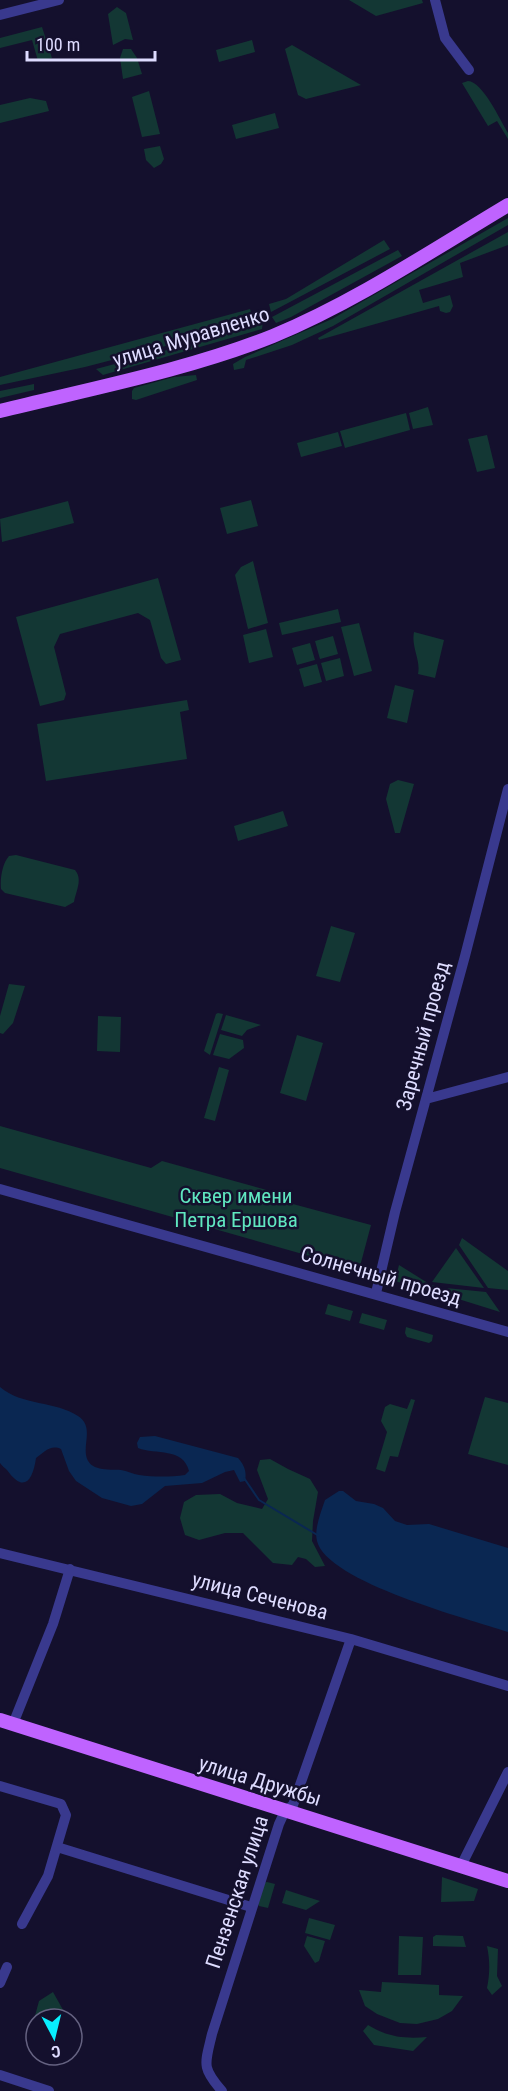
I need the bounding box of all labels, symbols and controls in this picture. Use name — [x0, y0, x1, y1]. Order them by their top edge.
scale bar — [27, 24, 154, 62]
text: 100 m — [36, 34, 80, 55]
street label: улица Муравленко — [110, 302, 272, 372]
street label: Заречный проезд — [392, 959, 454, 1113]
park label: Сквер имени Петра Ершова — [174, 1184, 298, 1232]
street label: Солнечный проезд — [298, 1242, 464, 1310]
street label: улица Сеченова — [190, 1568, 330, 1624]
street label: улица Дружбы — [196, 1751, 324, 1811]
street label: Пензенская улица — [201, 1813, 273, 1971]
north arrow — [24, 2007, 84, 2067]
text: С — [50, 2041, 61, 2061]

